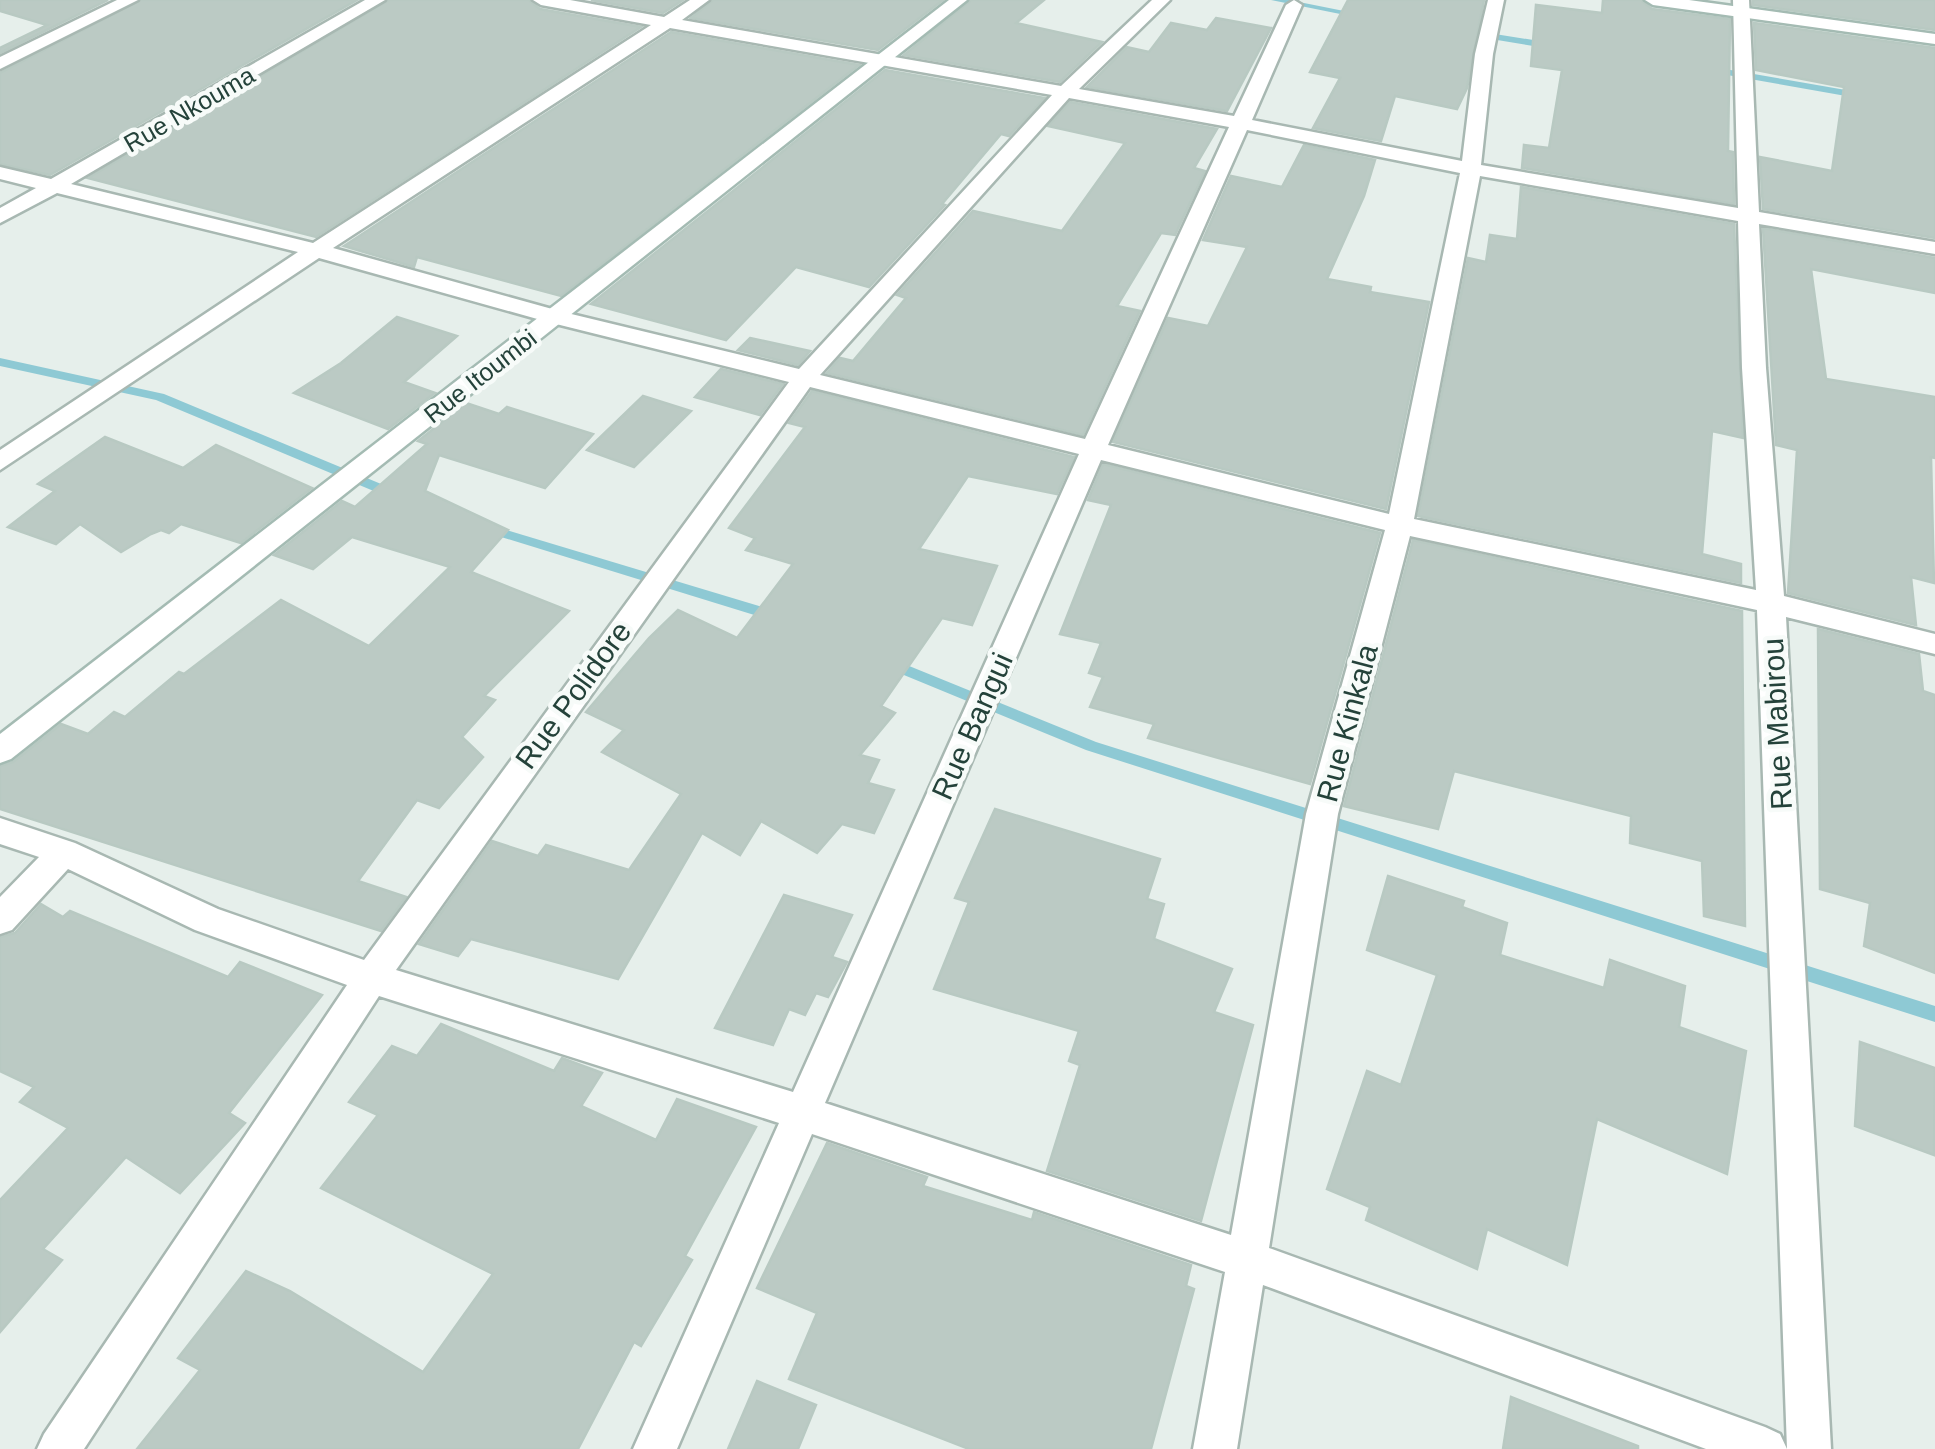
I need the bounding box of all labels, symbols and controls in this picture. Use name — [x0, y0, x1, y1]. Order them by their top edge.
street label: Rue Nkouma — [119, 60, 259, 158]
street label: Rue Itoumbi — [418, 323, 542, 429]
street label: Rue Polidore — [509, 615, 637, 775]
street label: Rue Mabirou — [1756, 637, 1798, 811]
street label: Rue Kinkala — [1310, 640, 1384, 805]
street label: Rue Bangui — [925, 648, 1019, 804]

